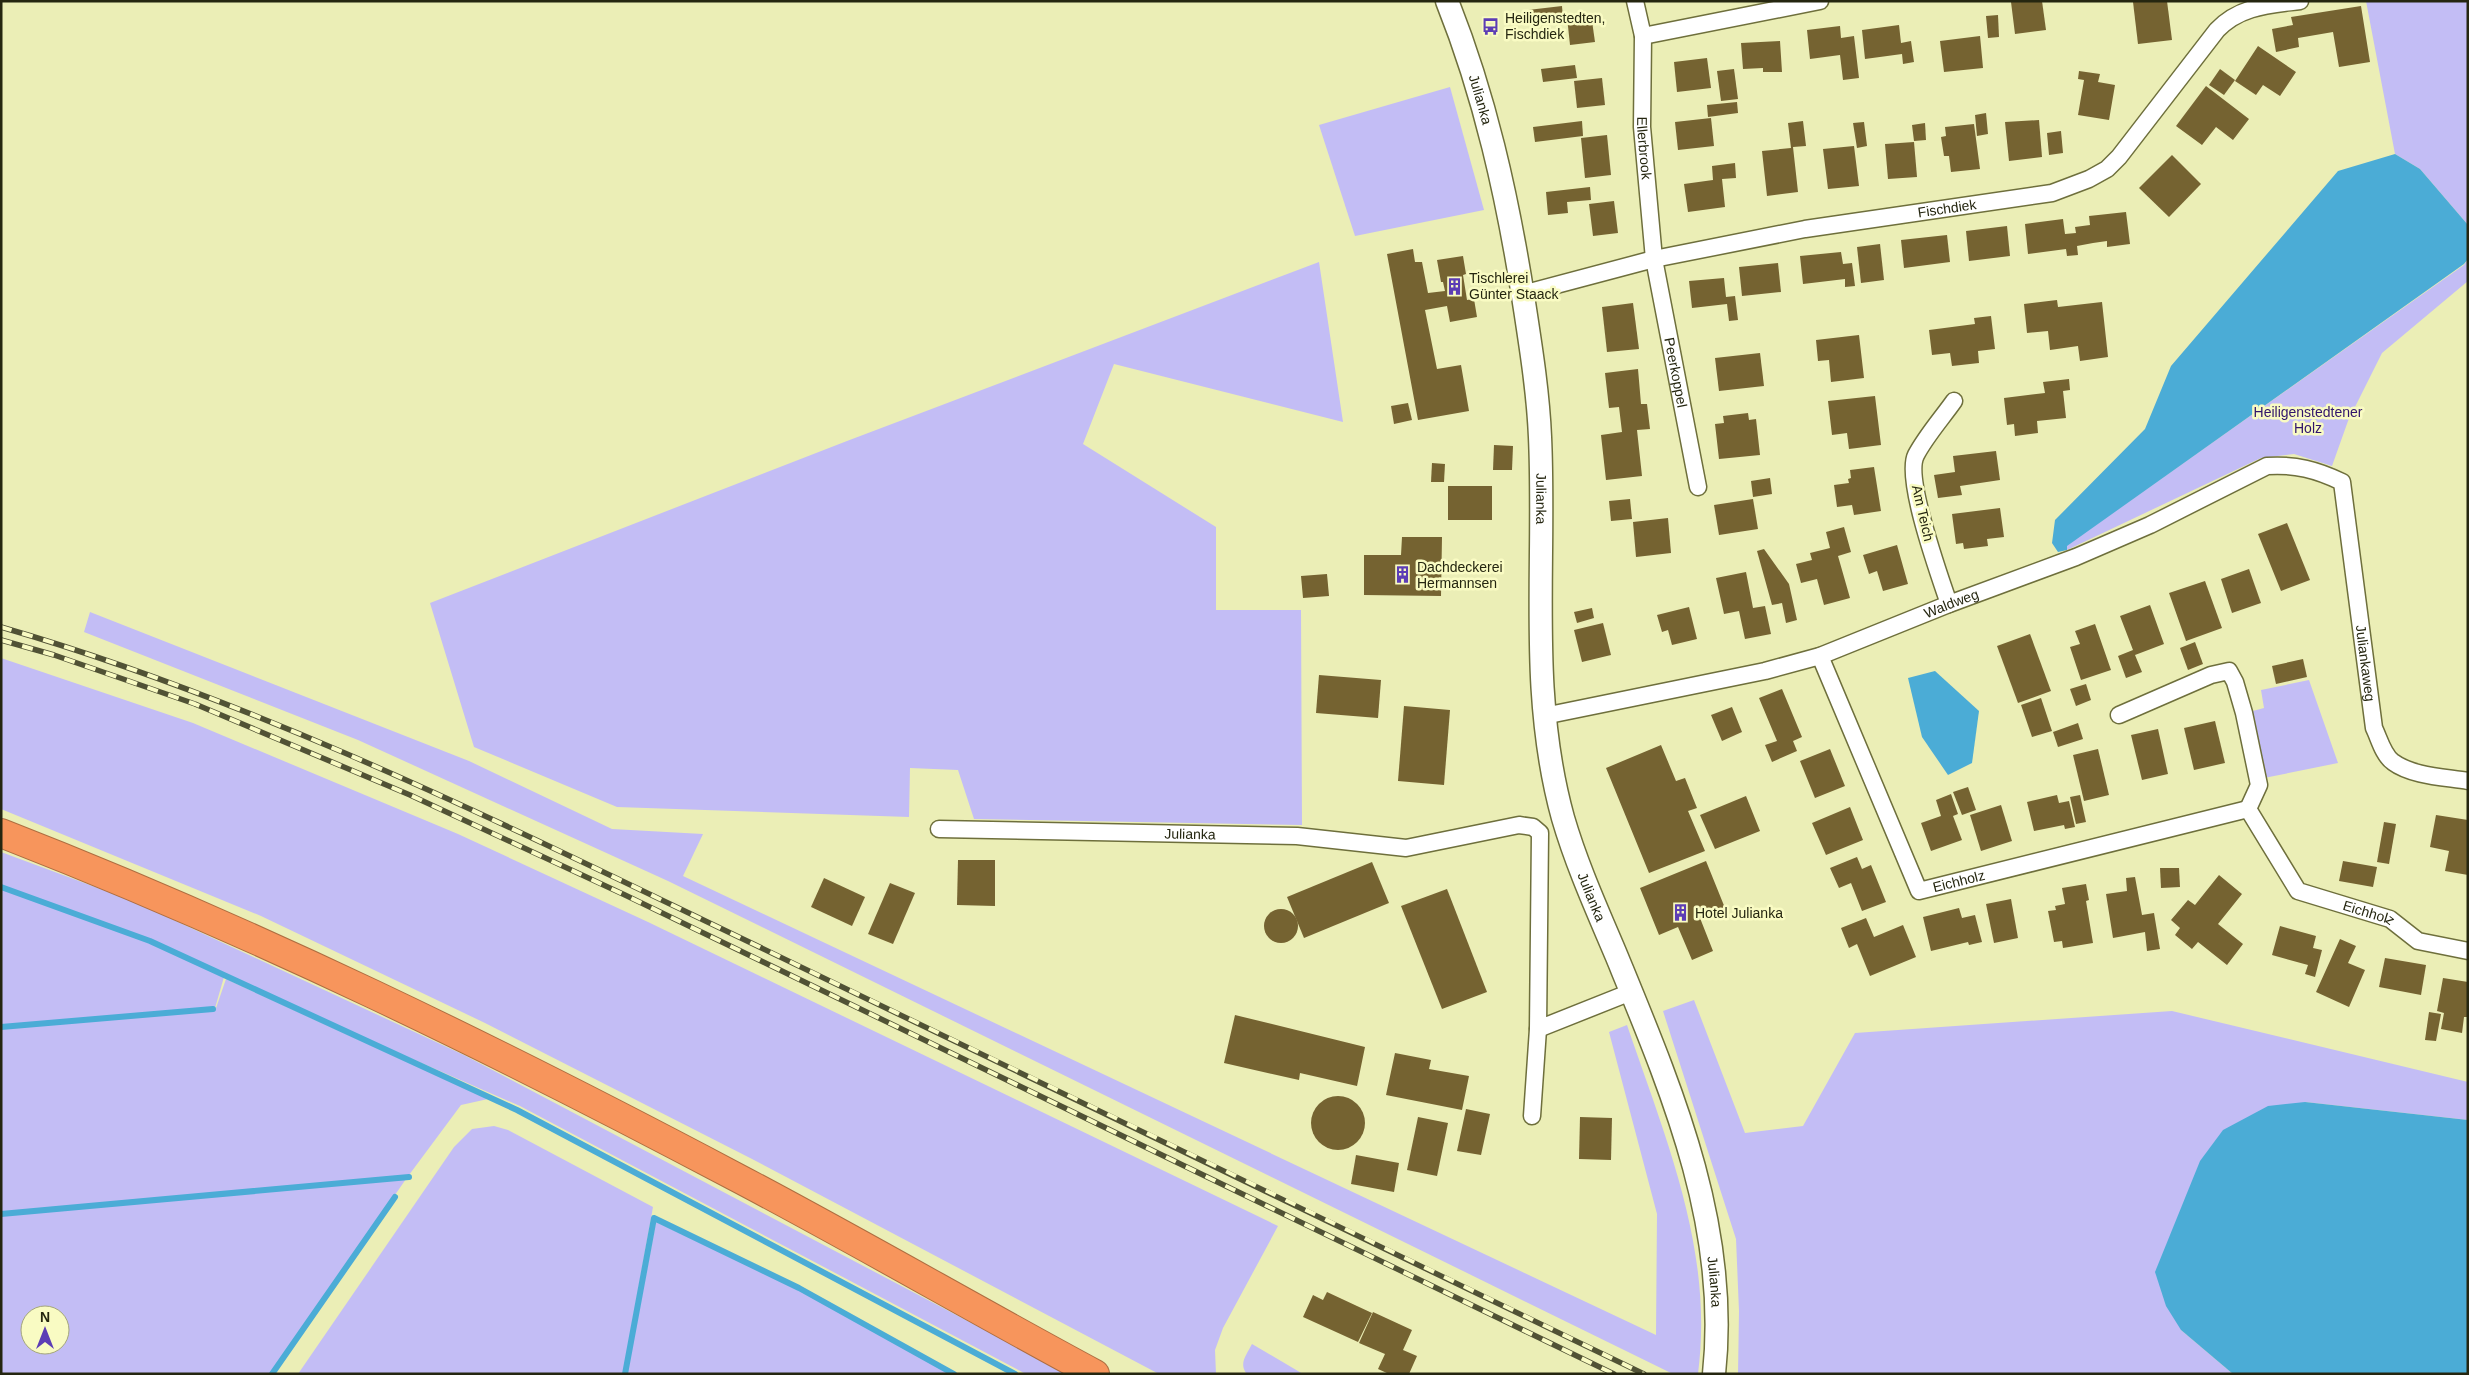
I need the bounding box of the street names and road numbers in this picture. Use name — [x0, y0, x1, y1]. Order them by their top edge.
street label: Julianka — [1466, 72, 1495, 126]
street label: Ellerbrook — [1634, 116, 1655, 181]
street label: Fischdiek — [1917, 196, 1978, 220]
street label: Peerkoppel — [1661, 336, 1690, 409]
street label: Julianka — [1533, 473, 1549, 525]
street label: Am Teich — [1909, 483, 1937, 543]
street label: Waldweg — [1922, 586, 1981, 621]
street label: Juliankaweg — [2353, 624, 2378, 702]
street label: Julianka — [1164, 825, 1216, 842]
street label: Eichholz — [1931, 867, 1986, 895]
street label: Julianka — [1574, 870, 1609, 924]
street label: Eichholz — [2341, 897, 2398, 928]
street label: Julianka — [1704, 1255, 1724, 1308]

